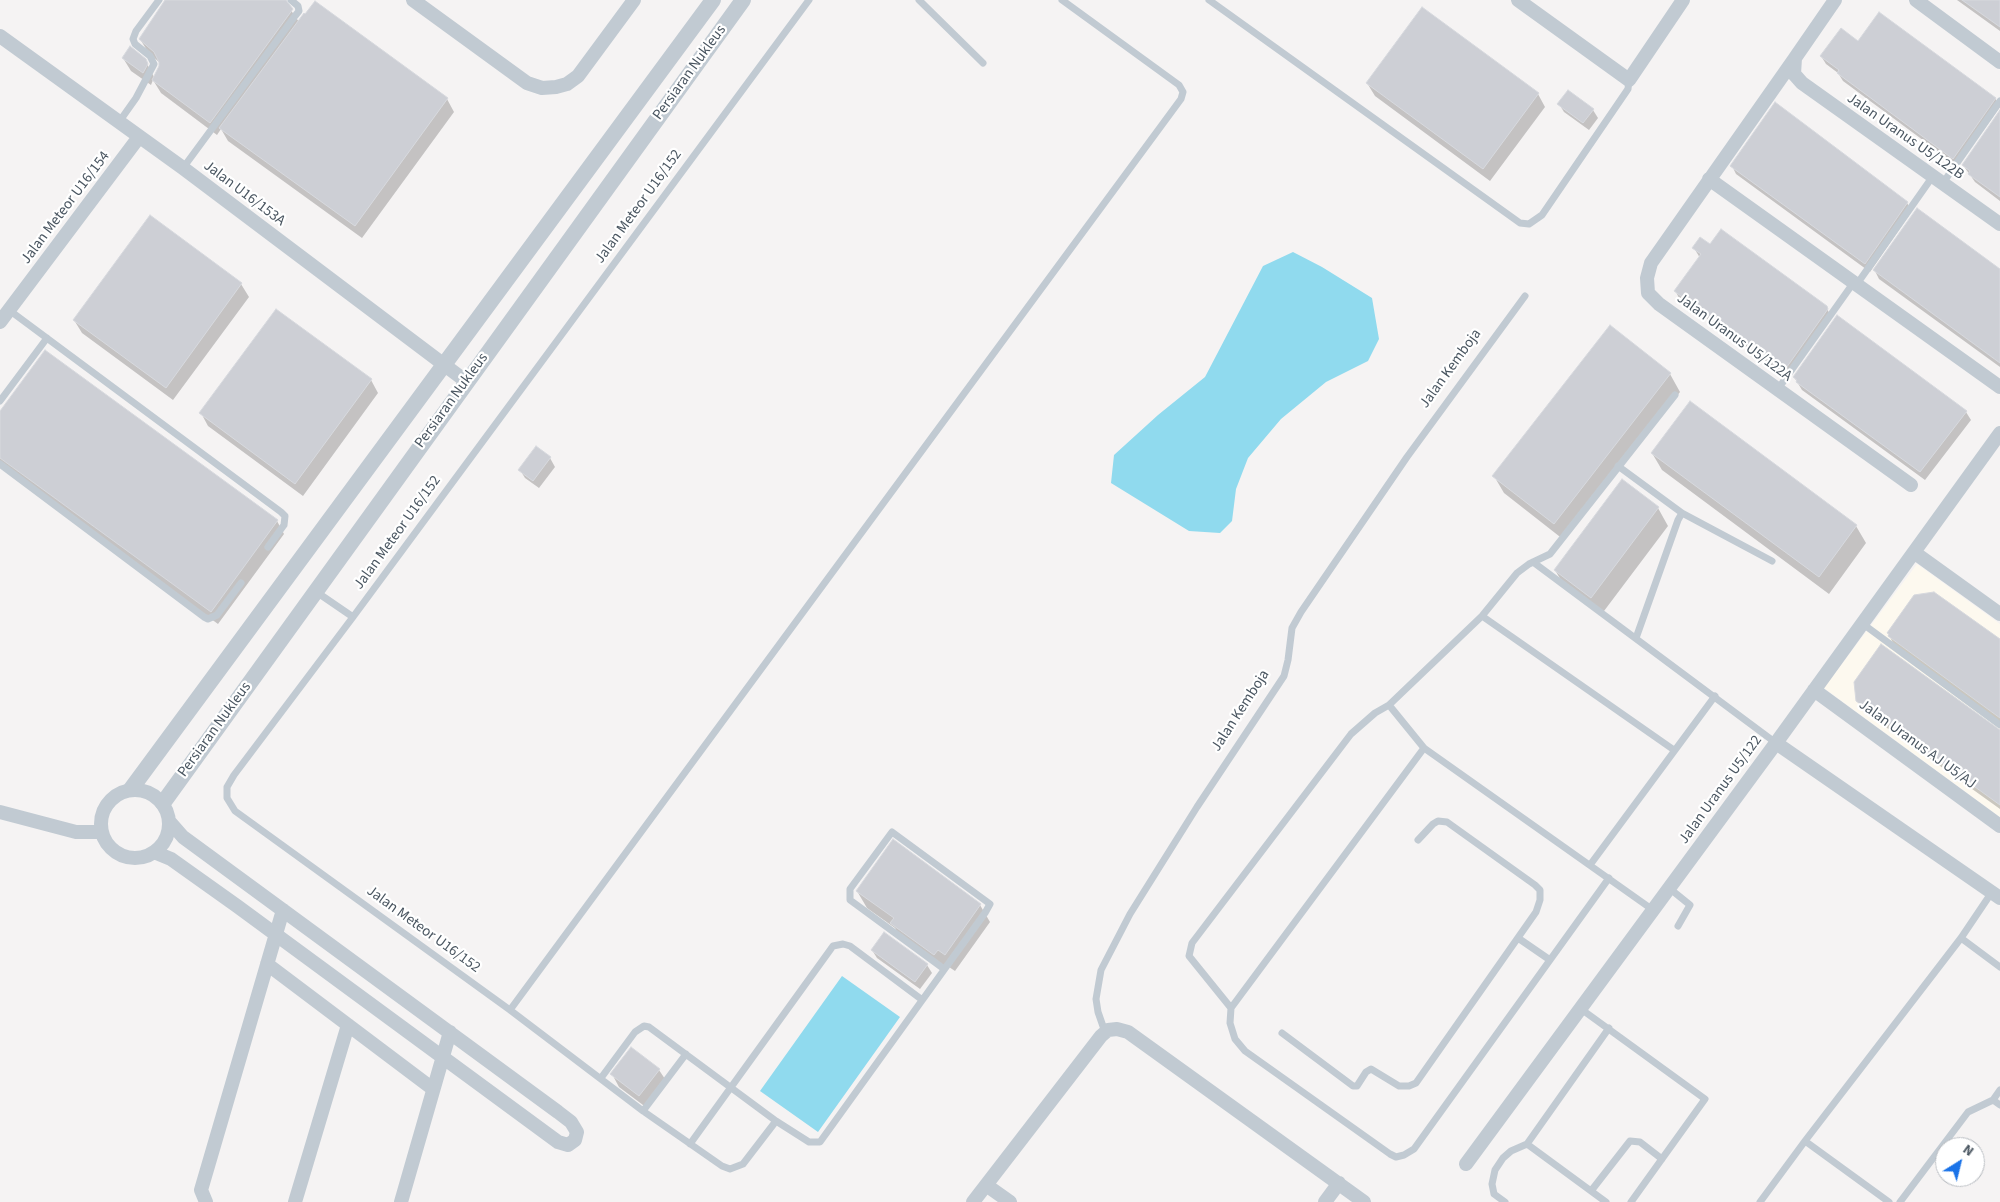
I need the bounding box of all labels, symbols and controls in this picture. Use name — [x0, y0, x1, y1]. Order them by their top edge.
street label: Persiaran Nukleus — [650, 22, 730, 124]
street label: Jalan Uranus U5/122B — [1843, 90, 1967, 184]
street label: Jalan Meteor U16/152 — [592, 147, 686, 267]
street label: Jalan Meteor U16/154 — [18, 148, 114, 268]
street label: Jalan U16/153A — [200, 157, 288, 231]
street label: Jalan Uranus U5/122A — [1673, 290, 1795, 386]
street label: Jalan Kemboja — [1416, 326, 1486, 412]
street label: Persiaran Nukleus — [412, 350, 492, 452]
street label: Jalan Meteor U16/152 — [351, 473, 445, 593]
street label: Jalan Kemboja — [1208, 667, 1274, 755]
street label: Persiaran Nukleus — [175, 679, 255, 781]
street label: Jalan Uranus AJ U5/AJ — [1855, 696, 1979, 794]
street label: Jalan Uranus U5/122 — [1676, 732, 1766, 848]
street label: Jalan Meteor U16/152 — [363, 883, 483, 977]
north arrow — [1935, 1137, 1985, 1187]
text: N — [1959, 1140, 1978, 1162]

